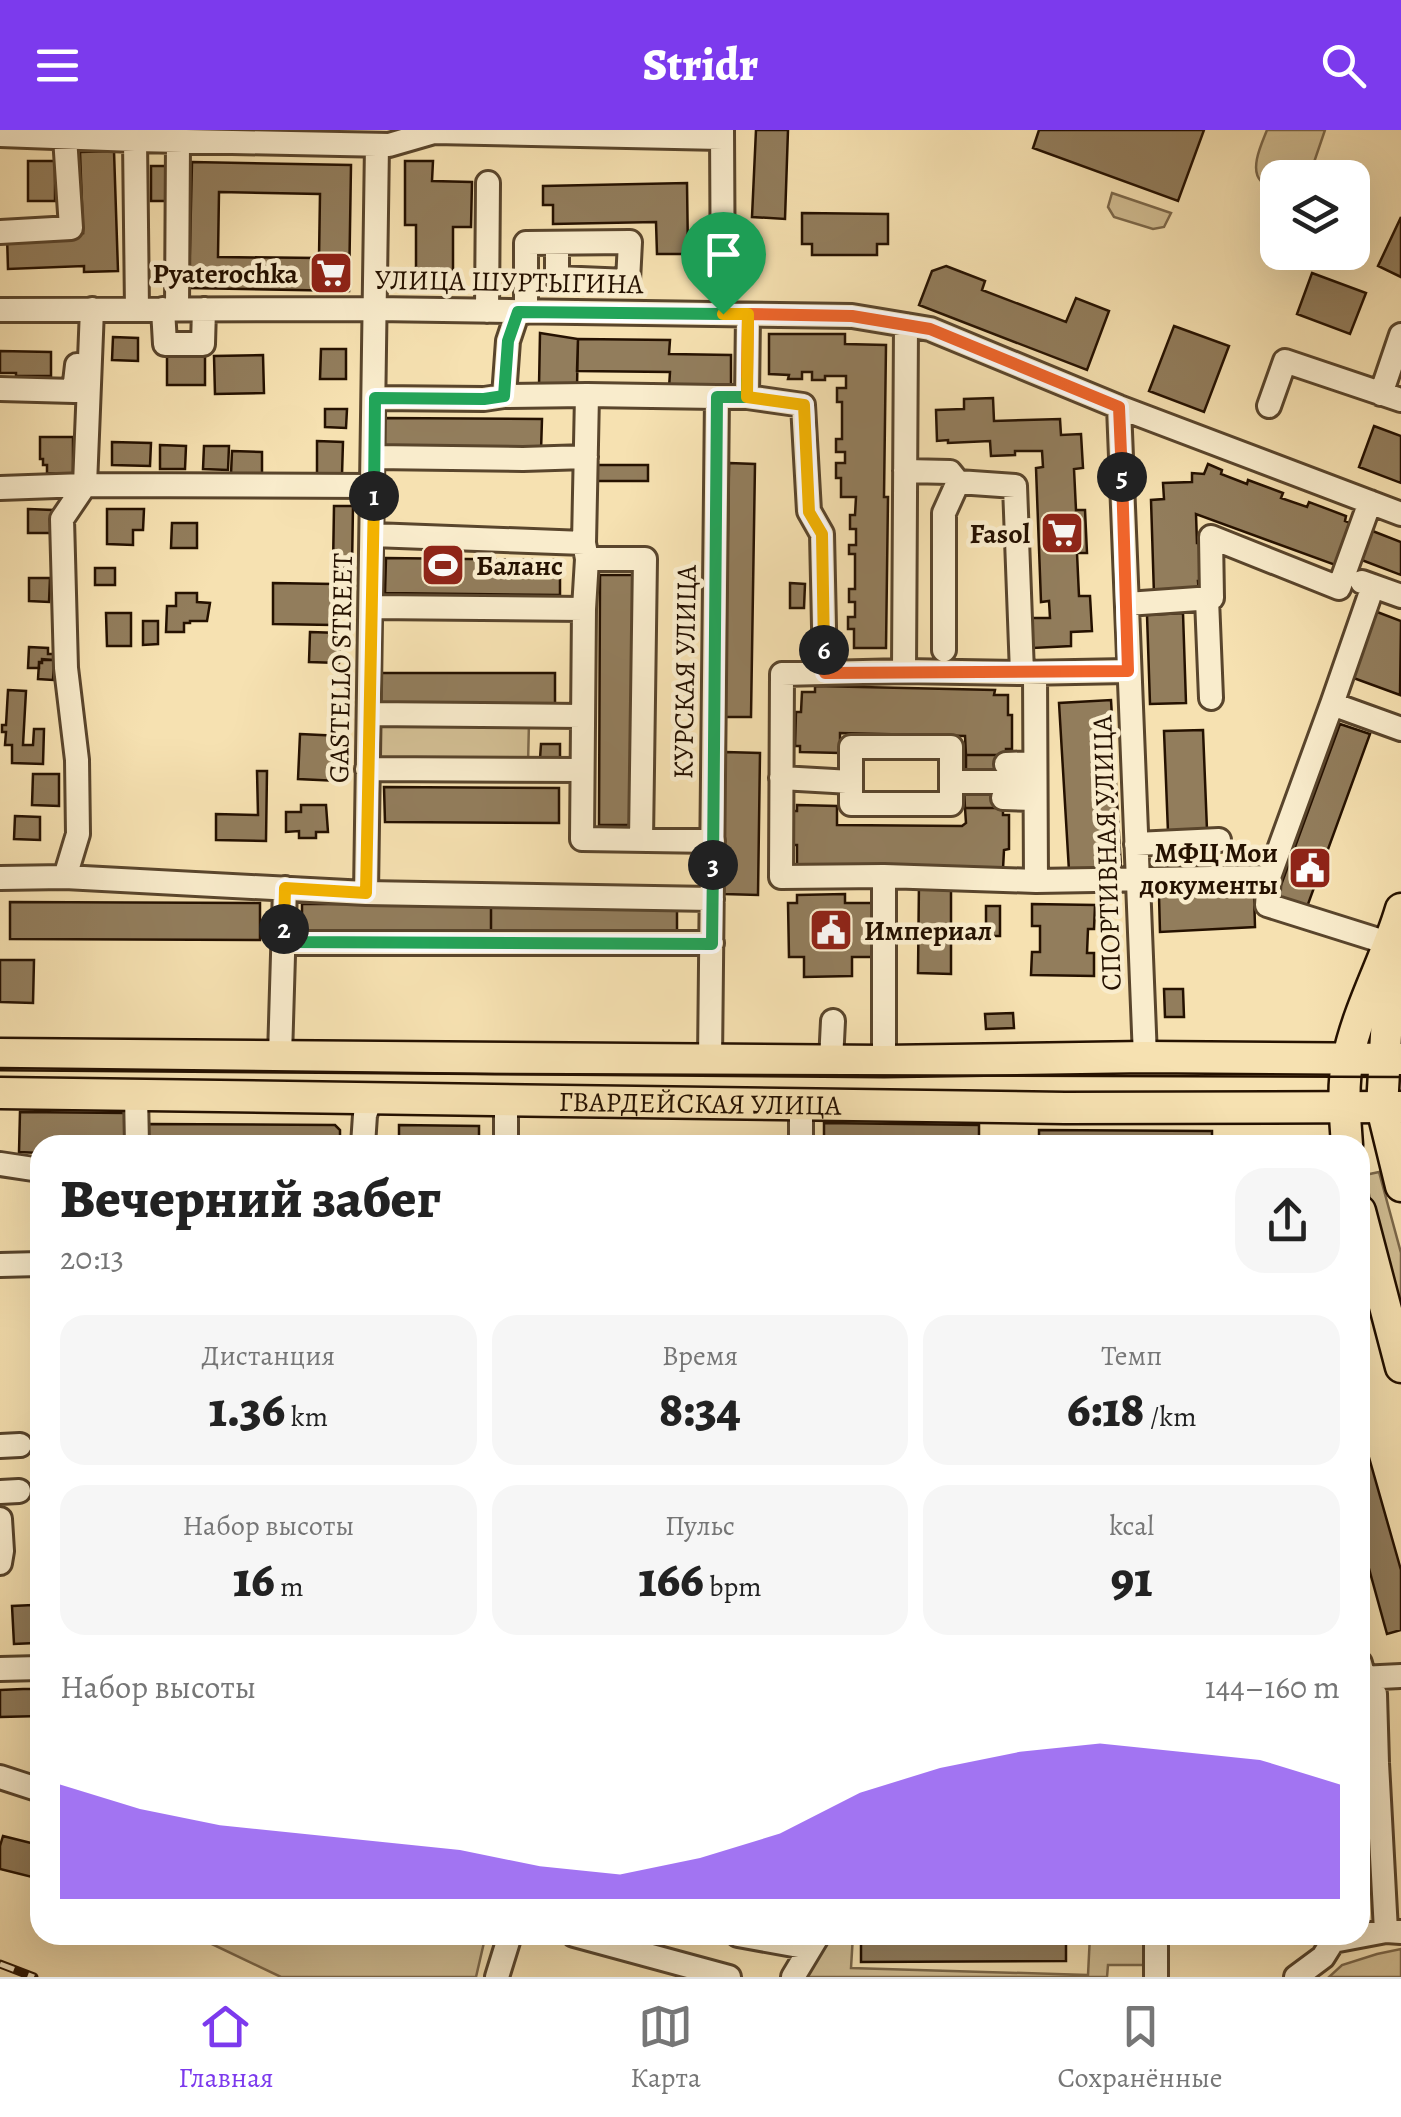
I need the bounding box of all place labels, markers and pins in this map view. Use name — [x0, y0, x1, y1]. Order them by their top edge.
pin — [681, 212, 766, 315]
supermarket icon: Pyaterochka — [308, 250, 354, 296]
place label: Pyaterochka — [153, 255, 298, 293]
pin: 5 — [1097, 452, 1147, 502]
pin: 1 — [349, 471, 399, 521]
supermarket icon: Fasol — [1039, 510, 1085, 556]
place label: Fasol — [970, 515, 1031, 553]
sports icon: Баланс — [420, 542, 466, 588]
place label: Баланс — [476, 547, 563, 585]
pin: 6 — [799, 625, 849, 675]
place label: МФЦ Мои документы — [1139, 834, 1278, 904]
pin: 3 — [688, 840, 738, 890]
public building icon: МФЦ Мои документы — [1287, 845, 1333, 891]
pin: 2 — [259, 904, 309, 954]
public building icon: Империал — [808, 907, 854, 953]
place label: Империал — [864, 912, 992, 950]

